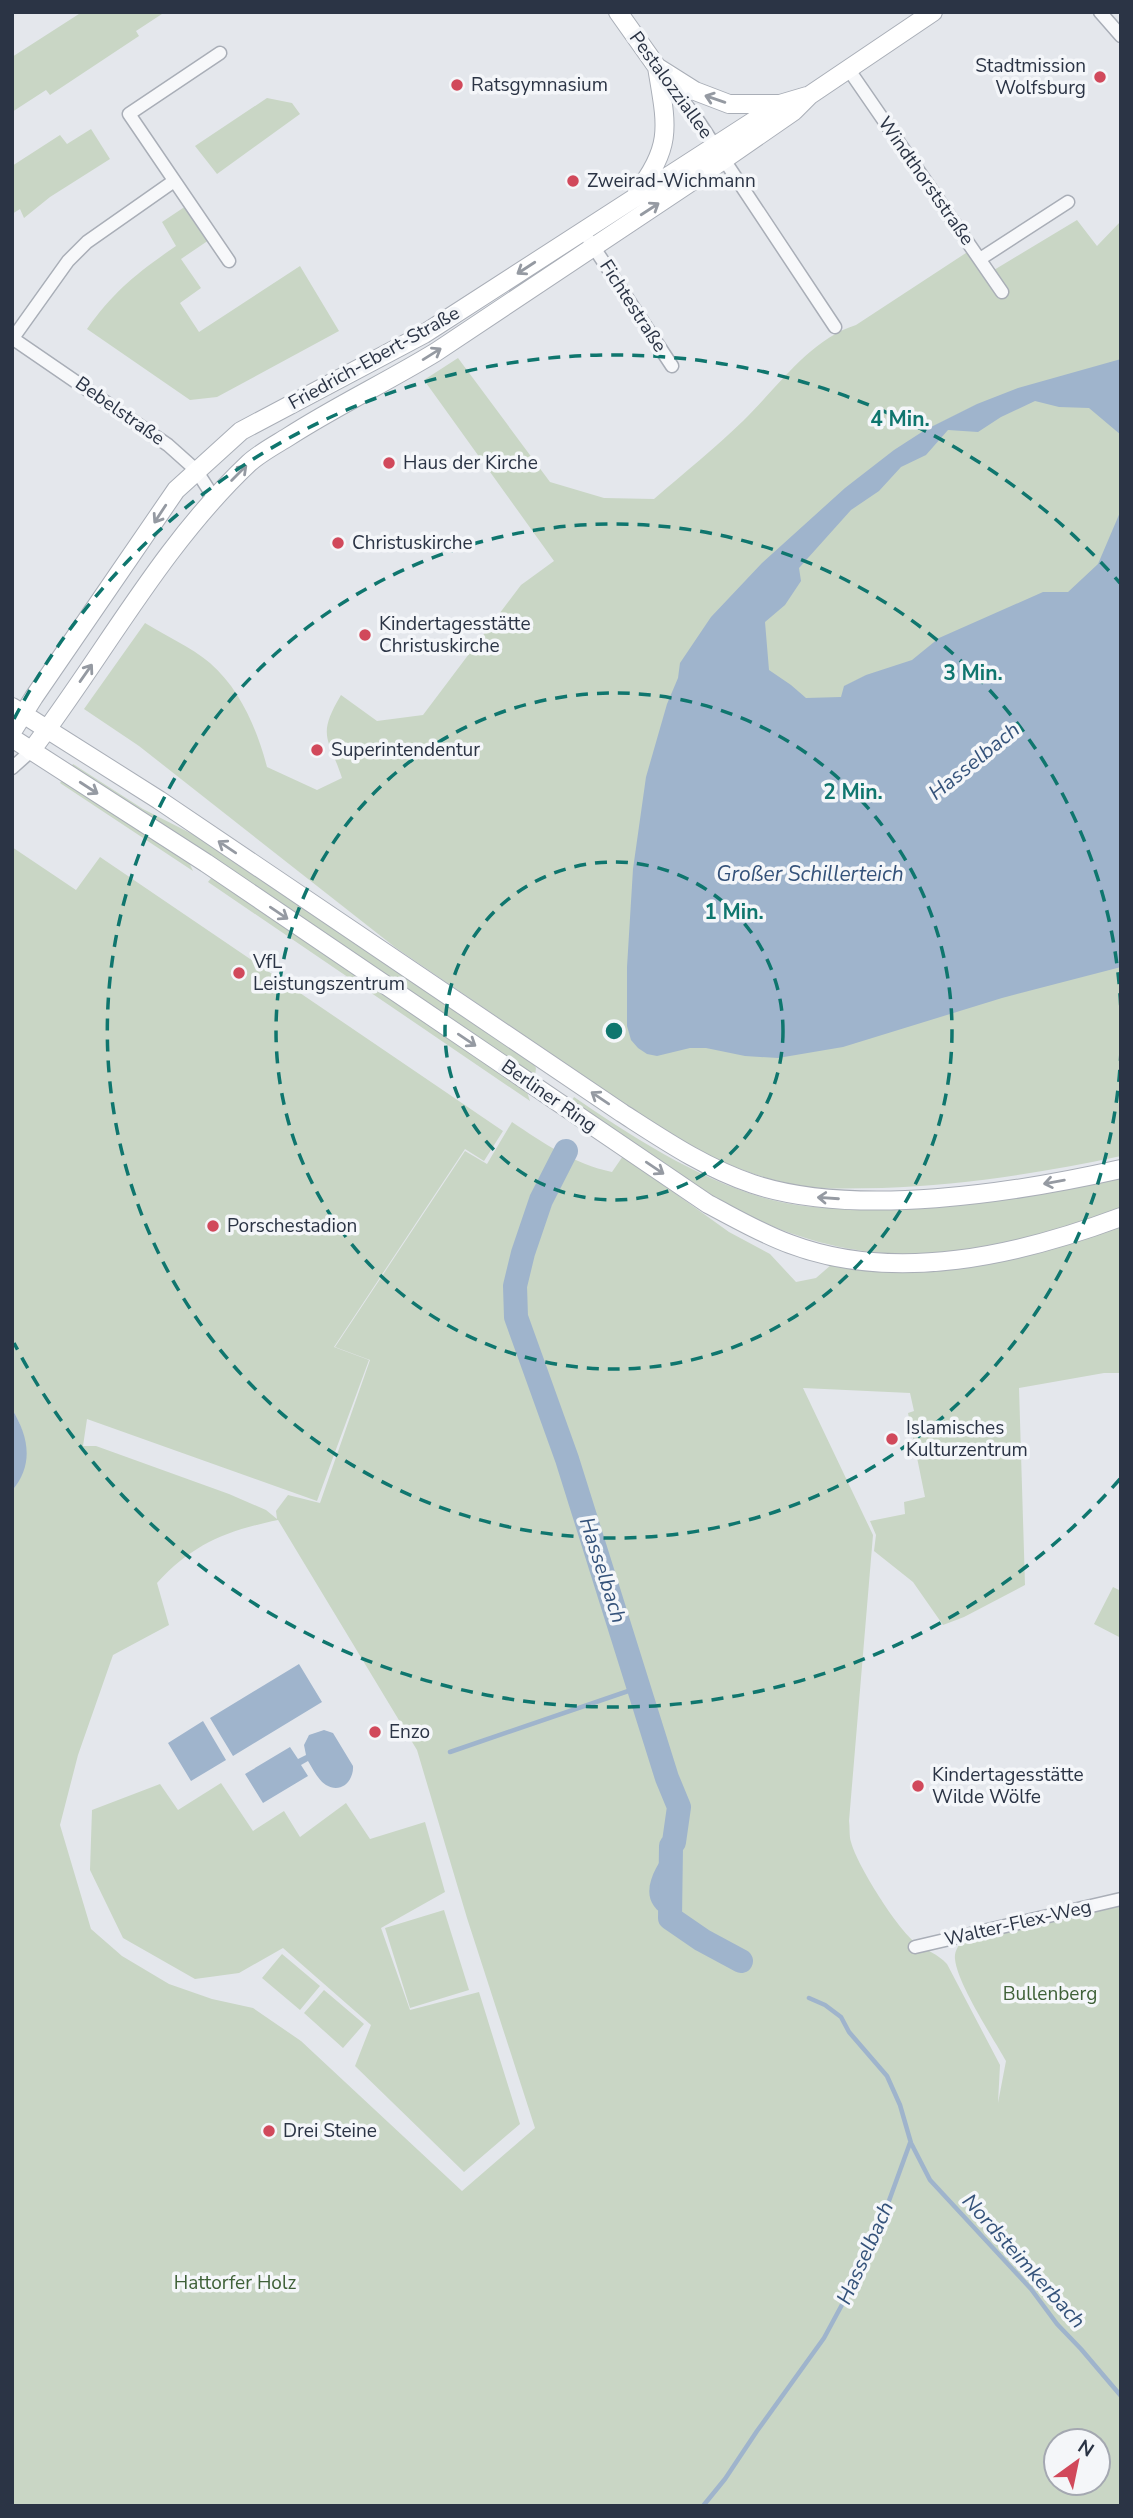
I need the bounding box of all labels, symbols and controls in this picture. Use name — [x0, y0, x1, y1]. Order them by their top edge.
street label: Pestalozziallee — [623, 26, 719, 144]
place label: Stadtmission Wolfsburg — [975, 53, 1086, 101]
marker: Stadtmission Wolfsburg — [1092, 69, 1108, 85]
place label: Ratsgymnasium — [471, 72, 608, 98]
marker: Ratsgymnasium — [449, 77, 465, 93]
one-way arrow — [704, 92, 726, 104]
street label: Windthorststraße — [872, 111, 980, 251]
place label: Zweirad-Wichmann — [587, 168, 756, 194]
marker: Zweirad-Wichmann — [565, 173, 581, 189]
one-way arrow — [640, 201, 659, 216]
street label: Fichtestraße — [593, 255, 673, 357]
one-way arrow — [516, 261, 536, 275]
street label: Friedrich-Ebert-Straße — [284, 300, 464, 416]
one-way arrow — [421, 347, 441, 361]
street label: Bebelstraße — [70, 371, 170, 451]
text: 4 Min. — [870, 405, 930, 433]
place label: Haus der Kirche — [403, 450, 538, 476]
marker: Haus der Kirche — [381, 455, 397, 471]
one-way arrow — [230, 465, 247, 482]
one-way arrow — [153, 504, 167, 524]
place label: Christuskirche — [352, 530, 473, 556]
marker: Christuskirche — [330, 535, 346, 551]
place label: Kindertagesstätte Christuskirche — [379, 611, 531, 659]
marker: Kindertagesstätte Christuskirche — [357, 627, 373, 643]
text: 3 Min. — [943, 659, 1003, 687]
one-way arrow — [79, 664, 93, 683]
water label: Hasselbach — [923, 716, 1025, 806]
place label: Superintendentur — [331, 737, 480, 763]
marker: Superintendentur — [309, 742, 325, 758]
text: 2 Min. — [823, 778, 883, 806]
one-way arrow — [78, 781, 98, 795]
one-way arrow — [218, 839, 237, 854]
water label: Großer Schillerteich — [716, 860, 904, 888]
text: 1 Min. — [704, 898, 764, 926]
one-way arrow — [269, 905, 288, 920]
place label: VfL Leistungszentrum — [252, 949, 405, 997]
marker: VfL Leistungszentrum — [231, 965, 247, 981]
centre of rings — [602, 1019, 626, 1043]
one-way arrow — [457, 1033, 476, 1047]
street label: Berliner Ring — [496, 1053, 602, 1139]
one-way arrow — [591, 1091, 611, 1105]
one-way arrow — [645, 1161, 664, 1176]
one-way arrow — [1043, 1176, 1066, 1189]
one-way arrow — [816, 1192, 839, 1205]
place label: Porschestadion — [227, 1213, 357, 1239]
marker: Porschestadion — [205, 1218, 221, 1234]
place label: Islamisches Kulturzentrum — [906, 1415, 1028, 1463]
marker: Islamisches Kulturzentrum — [884, 1431, 900, 1447]
water label: Hasselbach — [573, 1513, 633, 1627]
place label: Enzo — [389, 1719, 430, 1745]
marker: Enzo — [367, 1724, 383, 1740]
place label: Kindertagesstätte Wilde Wölfe — [932, 1762, 1084, 1810]
marker: Kindertagesstätte Wilde Wölfe — [910, 1778, 926, 1794]
street label: Walter-Flex-Weg — [942, 1893, 1094, 1953]
park label: Bullenberg — [1003, 1981, 1097, 2007]
place label: Drei Steine — [283, 2118, 377, 2144]
marker: Drei Steine — [261, 2123, 277, 2139]
water label: Nordsteimkerbach — [956, 2188, 1092, 2334]
water label: Hasselbach — [830, 2197, 900, 2309]
park label: Hattorfer Holz — [174, 2270, 297, 2296]
north arrow — [1042, 2427, 1112, 2497]
text: N — [1073, 2434, 1099, 2463]

